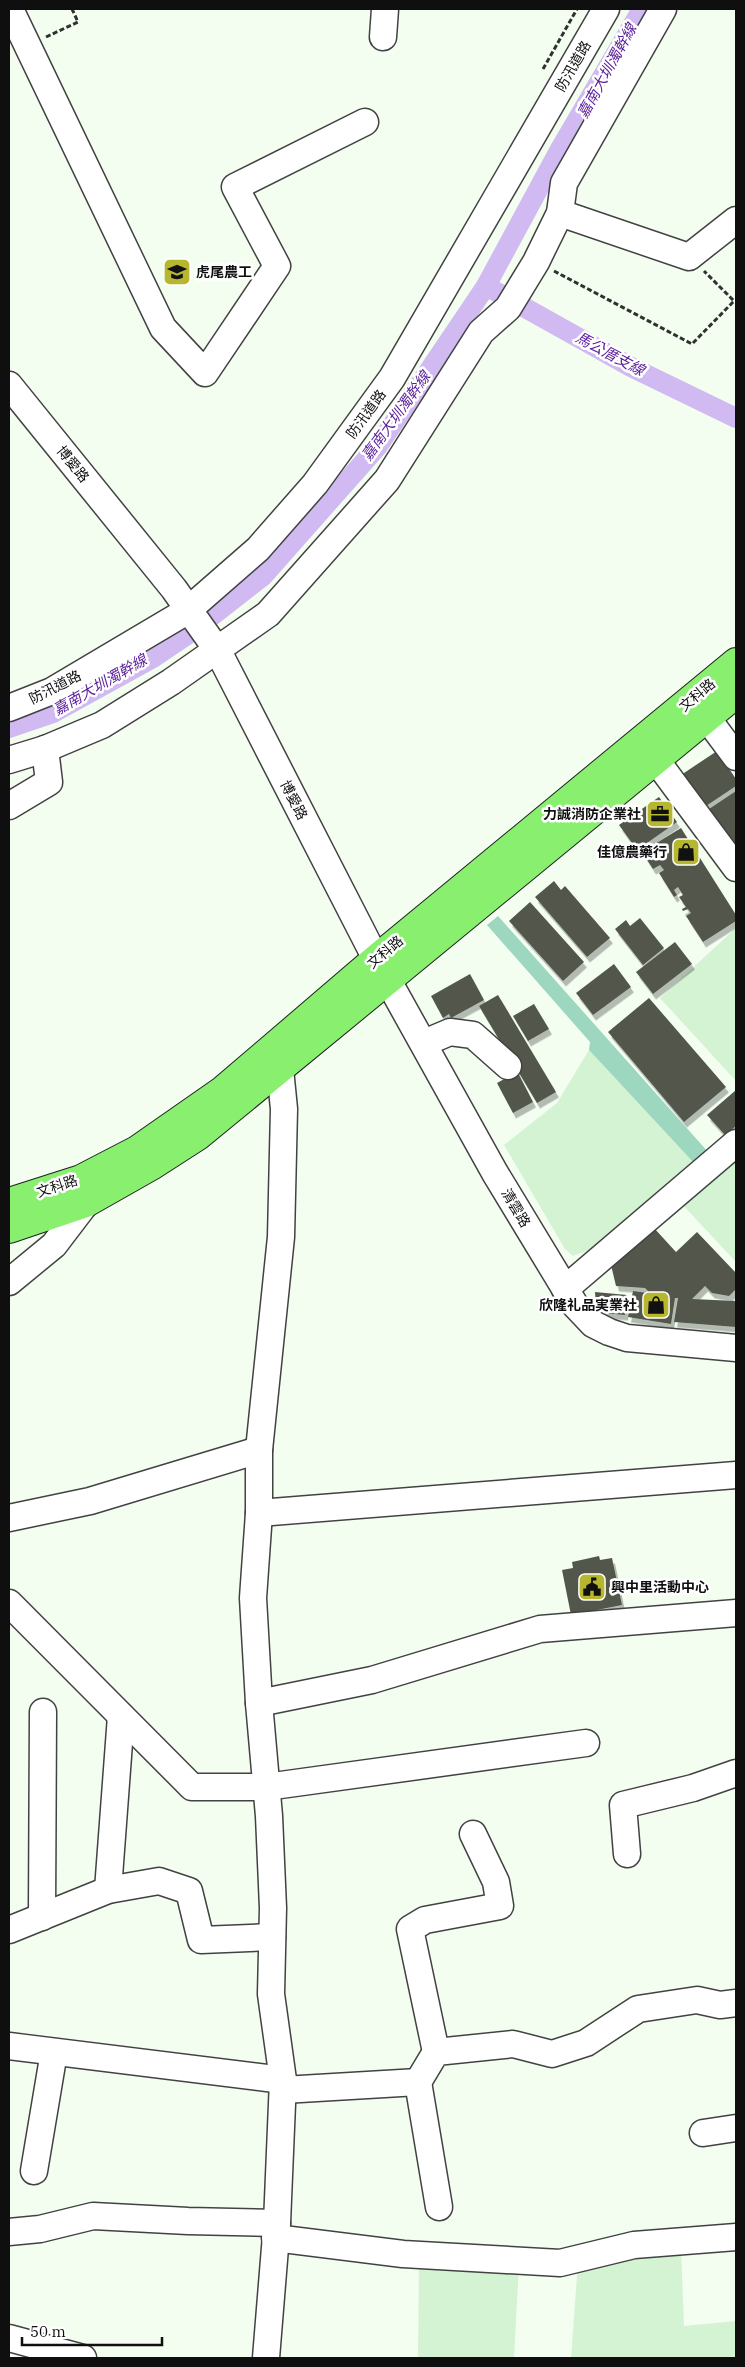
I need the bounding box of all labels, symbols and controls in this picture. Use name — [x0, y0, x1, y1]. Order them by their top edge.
water label: 嘉南大圳濁幹線 — [573, 18, 641, 121]
street label: 防汛道路 — [551, 37, 595, 95]
school or university icon: 虎尾農工 — [162, 257, 192, 287]
place label: 虎尾農工 — [196, 263, 252, 281]
water label: 馬公厝支線 — [573, 328, 650, 380]
water label: 嘉南大圳濁幹線 — [357, 366, 435, 464]
street label: 防汛道路 — [342, 386, 390, 442]
street label: 博愛路 — [53, 442, 93, 486]
water label: 嘉南大圳濁幹線 — [50, 649, 152, 719]
street label: 防汛道路 — [26, 666, 84, 708]
street label: 文科路 — [675, 675, 719, 715]
street label: 博愛路 — [276, 777, 312, 823]
office icon: 力誠消防企業社 — [645, 799, 675, 829]
place label: 力誠消防企業社 — [543, 805, 641, 823]
shop icon: 佳億農藥行 — [671, 837, 701, 867]
place label: 佳億農藥行 — [597, 843, 667, 861]
street label: 文科路 — [363, 932, 407, 972]
street label: 文科路 — [34, 1171, 80, 1201]
street label: 清雲路 — [497, 1185, 535, 1231]
shop icon: 欣隆礼品実業社 — [641, 1290, 671, 1320]
place label: 欣隆礼品実業社 — [539, 1296, 637, 1314]
public building icon: 興中里活動中心 — [577, 1572, 607, 1602]
place label: 興中里活動中心 — [611, 1578, 709, 1596]
scale bar — [22, 2314, 162, 2346]
text: 50 m — [30, 2322, 66, 2341]

